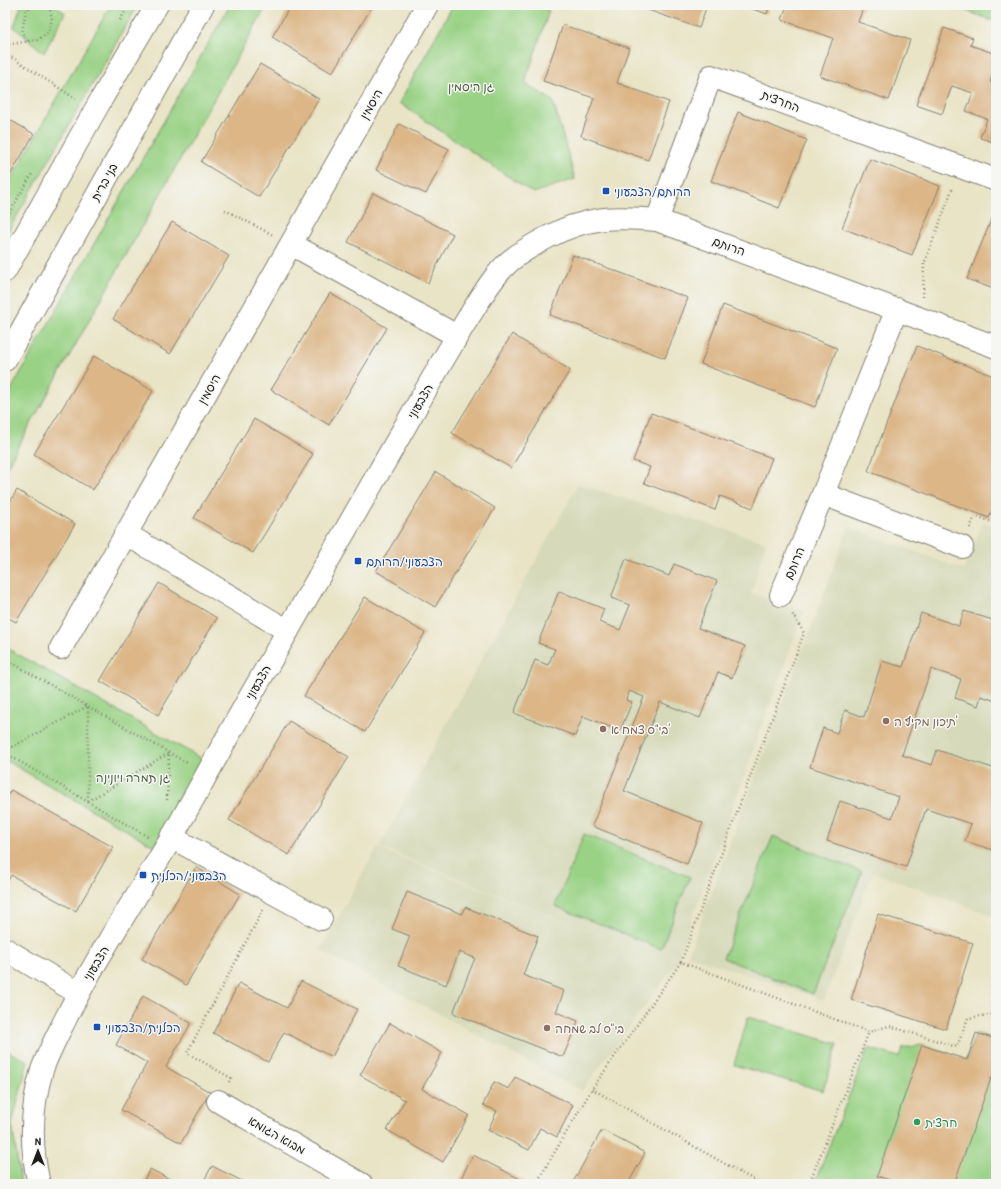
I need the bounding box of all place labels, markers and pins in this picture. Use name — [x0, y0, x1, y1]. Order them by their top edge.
place label: הרותם/הצבעוני — [614, 183, 691, 200]
marker: הרותם/הצבעוני — [601, 186, 611, 196]
place label: הצבעוני/הרותם — [366, 553, 443, 570]
marker: הצבעוני/הרותם — [353, 556, 363, 566]
place label: תיכון מקיף ה' — [894, 713, 958, 730]
marker: תיכון מקיף ה' — [881, 716, 891, 726]
place label: בי"ס צמח א' — [611, 721, 670, 738]
marker: בי"ס צמח א' — [598, 724, 608, 734]
place label: הצבעוני/הכלנית — [151, 867, 227, 884]
marker: הצבעוני/הכלנית — [138, 870, 148, 880]
place label: הכלנית/הצבעוני — [105, 1019, 181, 1036]
place label: בי"ס לב שמחה — [555, 1020, 624, 1037]
marker: הכלנית/הצבעוני — [92, 1022, 102, 1032]
marker: בי"ס לב שמחה — [542, 1023, 552, 1033]
place label: חרצית — [924, 1114, 957, 1131]
marker: חרצית — [912, 1117, 922, 1127]

